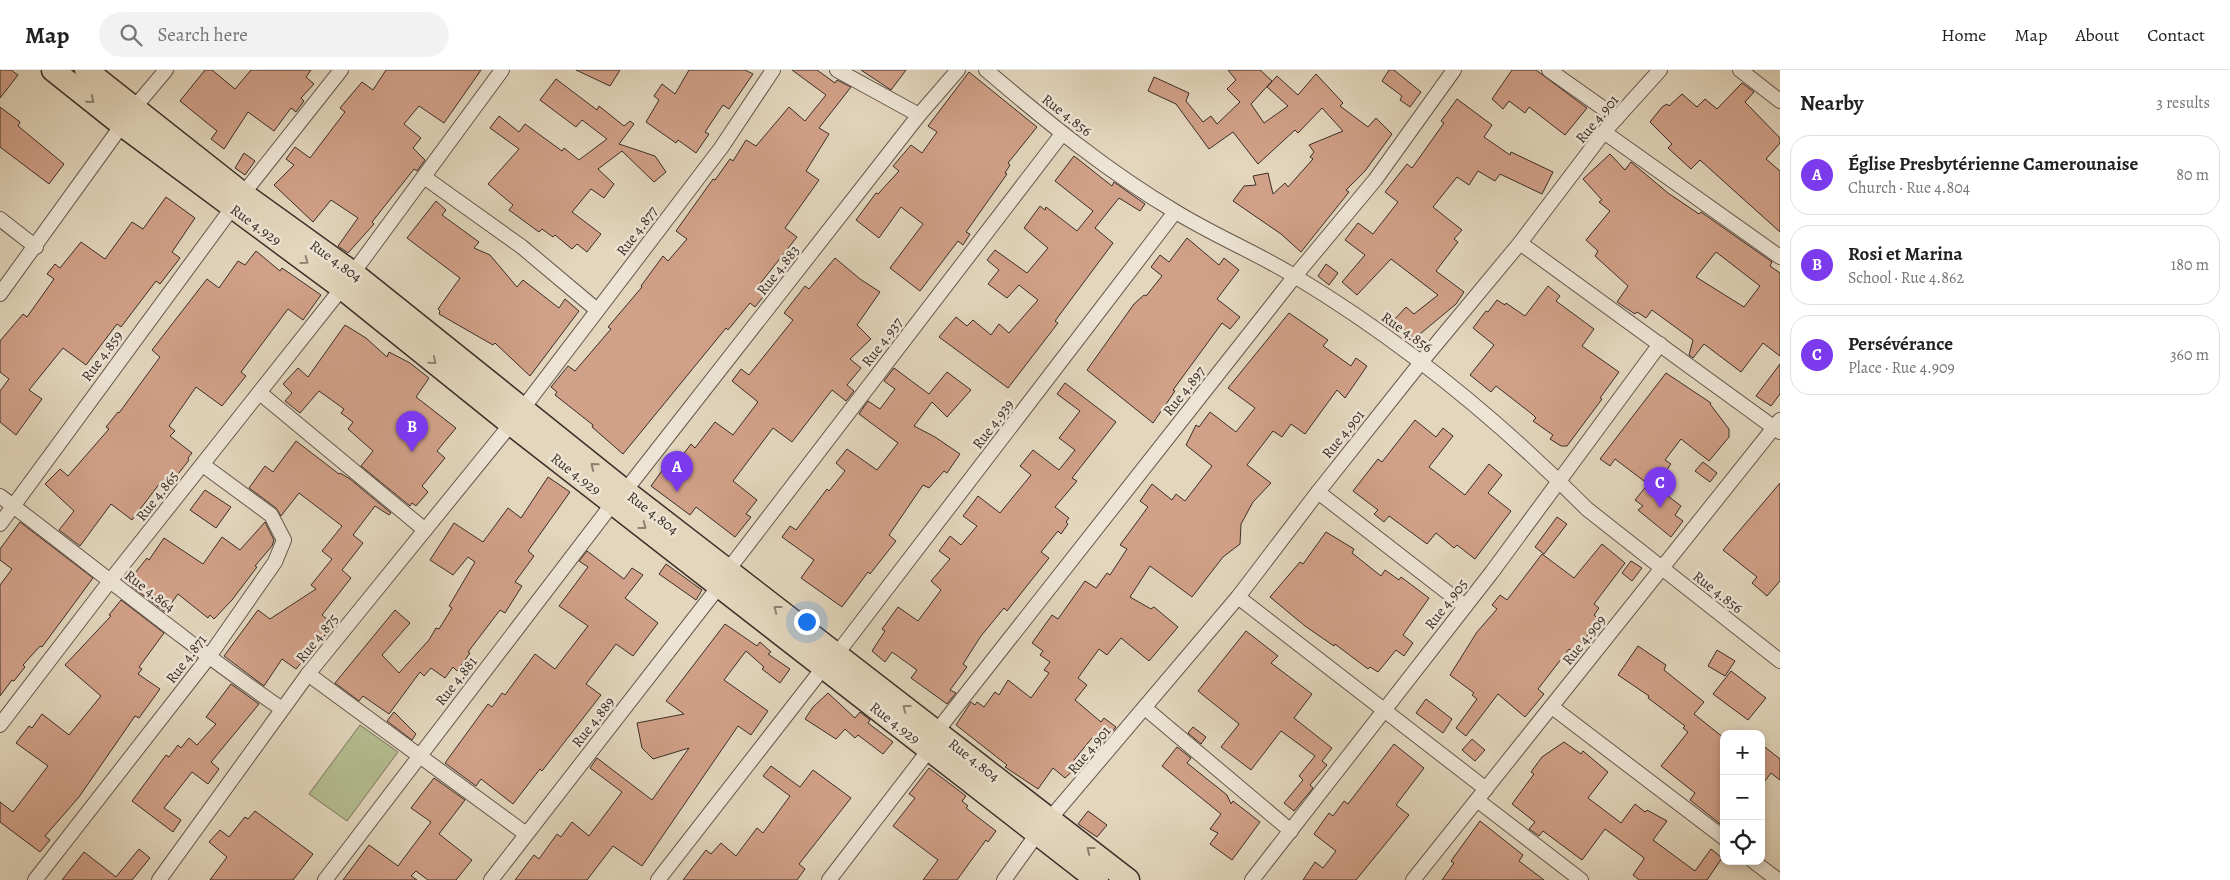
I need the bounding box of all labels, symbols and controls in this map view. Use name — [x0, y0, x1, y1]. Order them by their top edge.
search box — [99, 12, 449, 57]
text: Map — [25, 19, 69, 51]
icon: search — [117, 21, 145, 49]
text: Search here — [157, 22, 248, 48]
text: Home — [1941, 23, 1986, 47]
text: Map — [2014, 23, 2047, 47]
text: About — [2075, 23, 2119, 47]
text: Contact — [2147, 23, 2205, 47]
street label: Rue 4.856 — [1038, 89, 1096, 141]
text: Nearby — [1800, 89, 1863, 117]
street label: Rue 4.901 — [1571, 90, 1623, 148]
text: 3 results — [2156, 92, 2210, 114]
one-way arrow — [85, 95, 94, 103]
text: Église Presbytérienne Camerounaise — [1848, 151, 2138, 177]
text: A — [1812, 164, 1822, 186]
text: 80 m — [2176, 164, 2209, 186]
text: Church · Rue 4.804 — [1848, 177, 1970, 199]
street label: Rue 4.929 — [226, 200, 286, 250]
street label: Rue 4.877 — [612, 201, 663, 260]
street label: Rue 4.804 — [306, 235, 366, 287]
street label: Rue 4.883 — [752, 241, 804, 299]
text: Rosi et Marina — [1848, 241, 1963, 267]
text: B — [1812, 254, 1822, 276]
text: 180 m — [2171, 254, 2209, 276]
one-way arrow — [299, 255, 309, 264]
text: School · Rue 4.862 — [1848, 267, 1964, 289]
street label: Rue 4.856 — [1377, 307, 1437, 357]
street label: Rue 4.937 — [857, 313, 908, 371]
street label: Rue 4.859 — [77, 326, 127, 386]
text: Persévérance — [1848, 331, 1953, 357]
text: C — [1812, 344, 1822, 366]
text: 360 m — [2170, 344, 2209, 366]
one-way arrow — [427, 356, 436, 364]
text: Place · Rue 4.909 — [1848, 357, 1955, 379]
street label: Rue 4.897 — [1158, 361, 1210, 420]
street label: Rue 4.939 — [968, 395, 1018, 453]
street label: Rue 4.901 — [1317, 405, 1369, 463]
pin: B — [396, 411, 428, 452]
street label: Rue 4.929 — [547, 448, 605, 500]
pin: A — [661, 451, 693, 492]
one-way arrow — [590, 462, 599, 471]
street label: Rue 4.865 — [131, 467, 183, 525]
pin: C — [1644, 467, 1676, 508]
street label: Rue 4.804 — [623, 487, 683, 539]
one-way arrow — [637, 521, 646, 529]
street label: Rue 4.864 — [120, 565, 180, 617]
street label: Rue 4.856 — [1689, 566, 1747, 618]
street label: Rue 4.905 — [1420, 575, 1472, 633]
one-way arrow — [774, 606, 783, 614]
street label: Rue 4.875 — [291, 609, 343, 667]
your location — [794, 609, 820, 635]
street label: Rue 4.909 — [1557, 610, 1611, 669]
street label: Rue 4.871 — [161, 630, 211, 688]
street label: Rue 4.881 — [430, 652, 482, 710]
street label: Rue 4.889 — [567, 692, 619, 752]
street label: Rue 4.929 — [866, 697, 924, 749]
one-way arrow — [903, 705, 912, 713]
street label: Rue 4.901 — [1063, 721, 1115, 779]
map controls — [1720, 730, 1765, 865]
button: + — [1720, 730, 1765, 775]
street label: Rue 4.804 — [944, 734, 1004, 786]
button: − — [1720, 775, 1765, 820]
button: locate — [1720, 820, 1765, 865]
one-way arrow — [1086, 847, 1096, 856]

